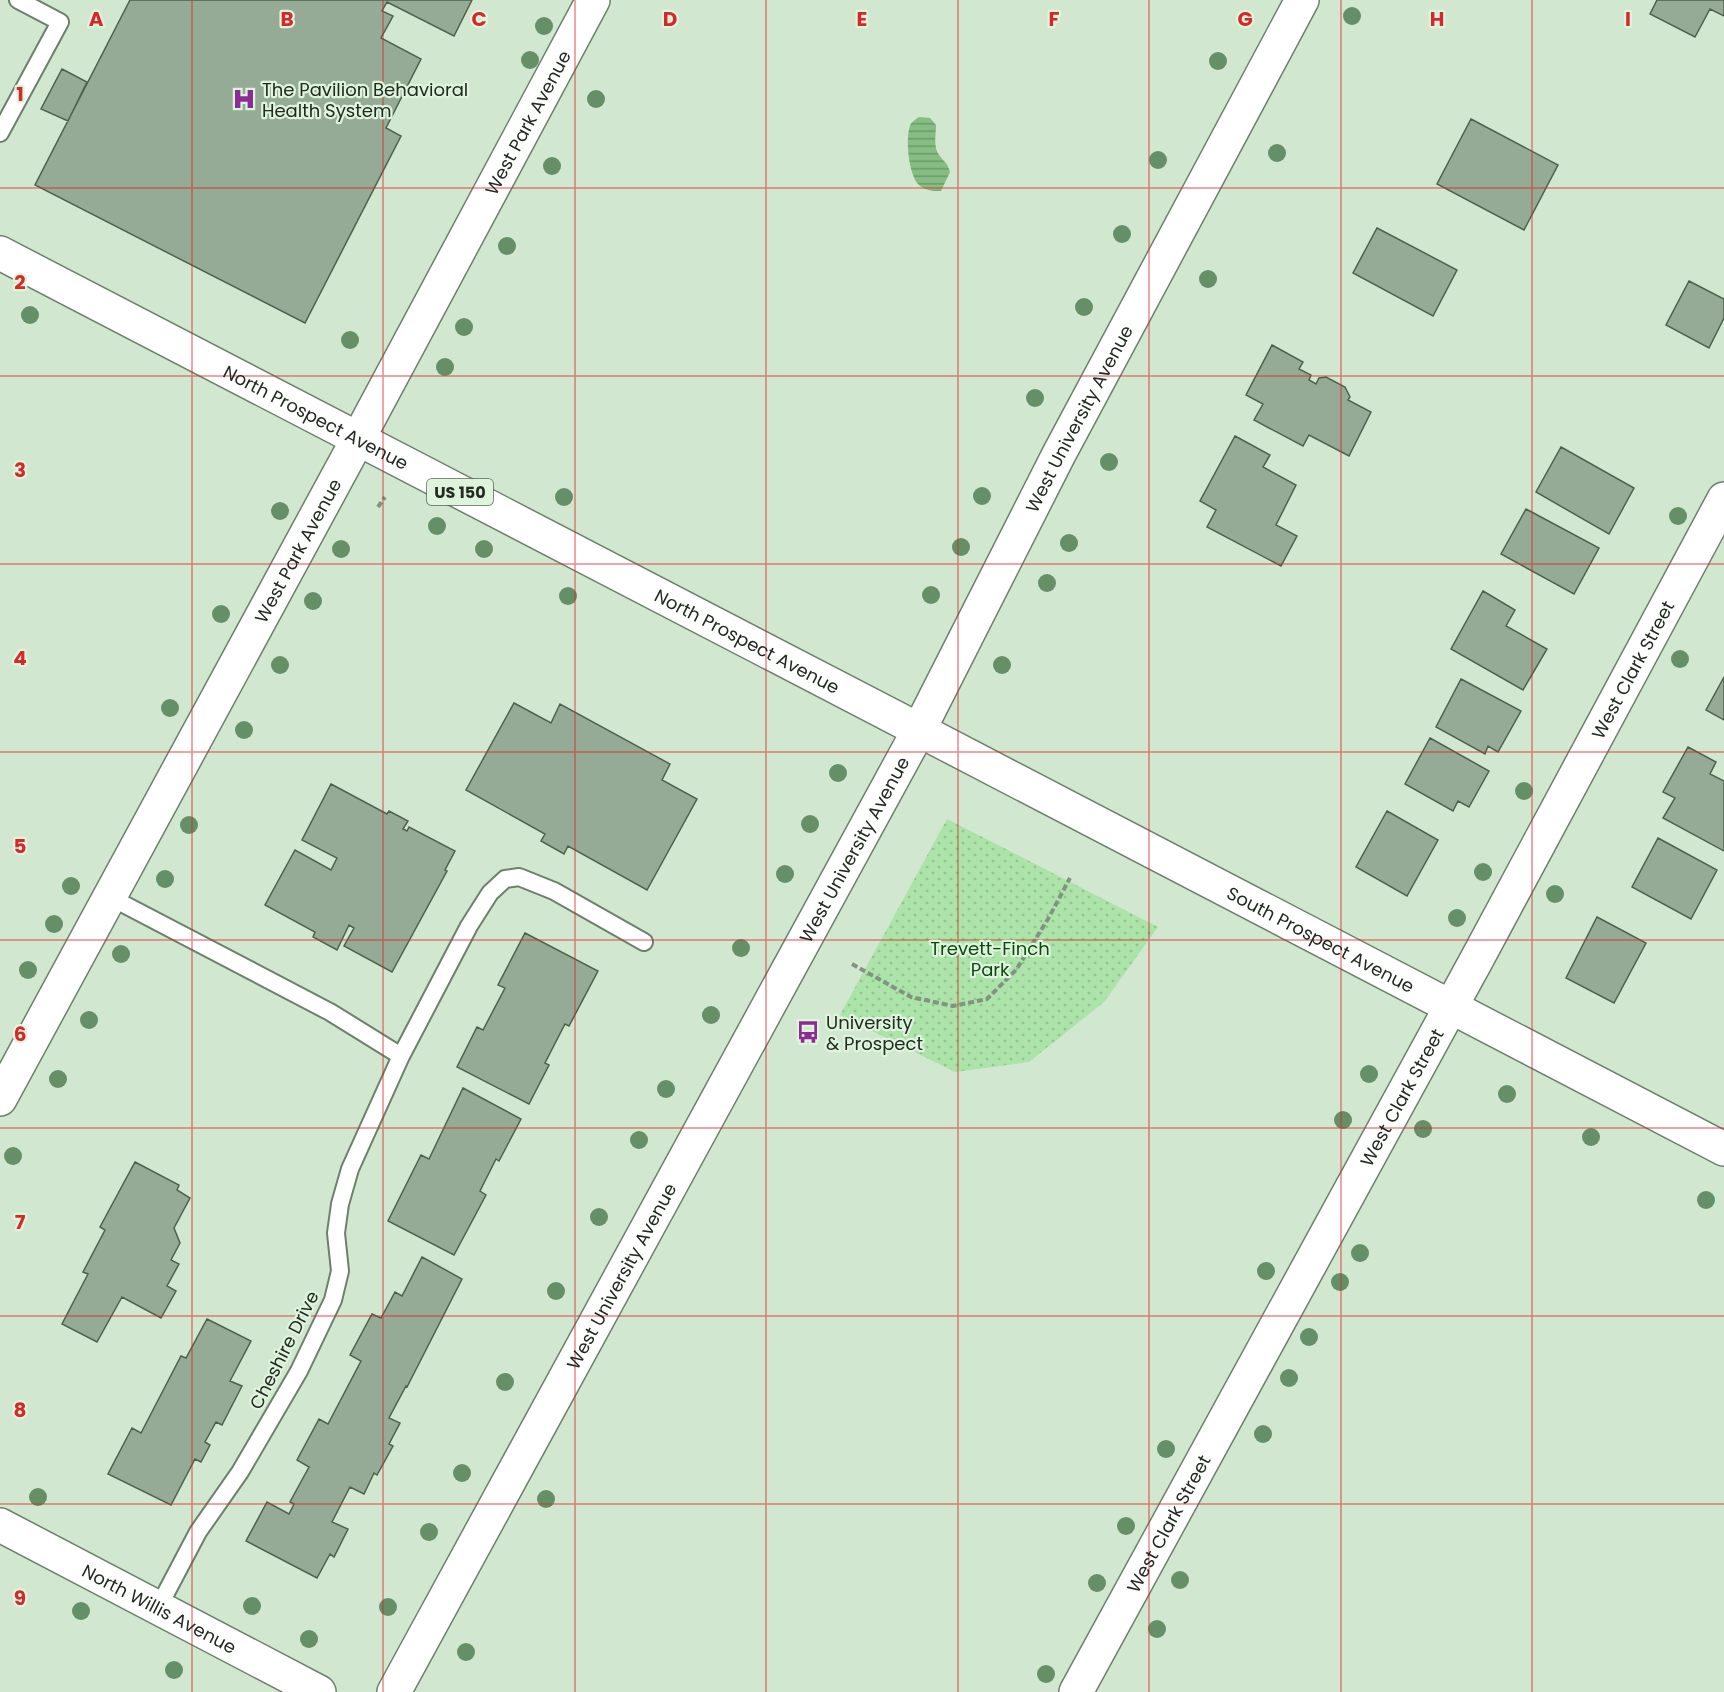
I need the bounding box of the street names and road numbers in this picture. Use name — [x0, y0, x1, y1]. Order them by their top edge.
street label: West Park Avenue — [479, 46, 576, 199]
street label: West University Avenue — [1019, 320, 1138, 517]
street label: North Prospect Avenue — [219, 359, 413, 475]
street label: West Park Avenue — [248, 474, 347, 627]
road number: US 150 — [427, 479, 493, 505]
street label: North Prospect Avenue — [650, 583, 844, 699]
street label: West Clark Street — [1585, 596, 1680, 743]
street label: West University Avenue — [793, 752, 915, 947]
street label: South Prospect Avenue — [1223, 880, 1419, 998]
street label: West Clark Street — [1354, 1024, 1449, 1171]
street label: West University Avenue — [560, 1178, 682, 1374]
street label: Cheshire Drive — [243, 1287, 325, 1413]
street label: West Clark Street — [1120, 1450, 1216, 1597]
street label: North Willis Avenue — [78, 1558, 241, 1659]

